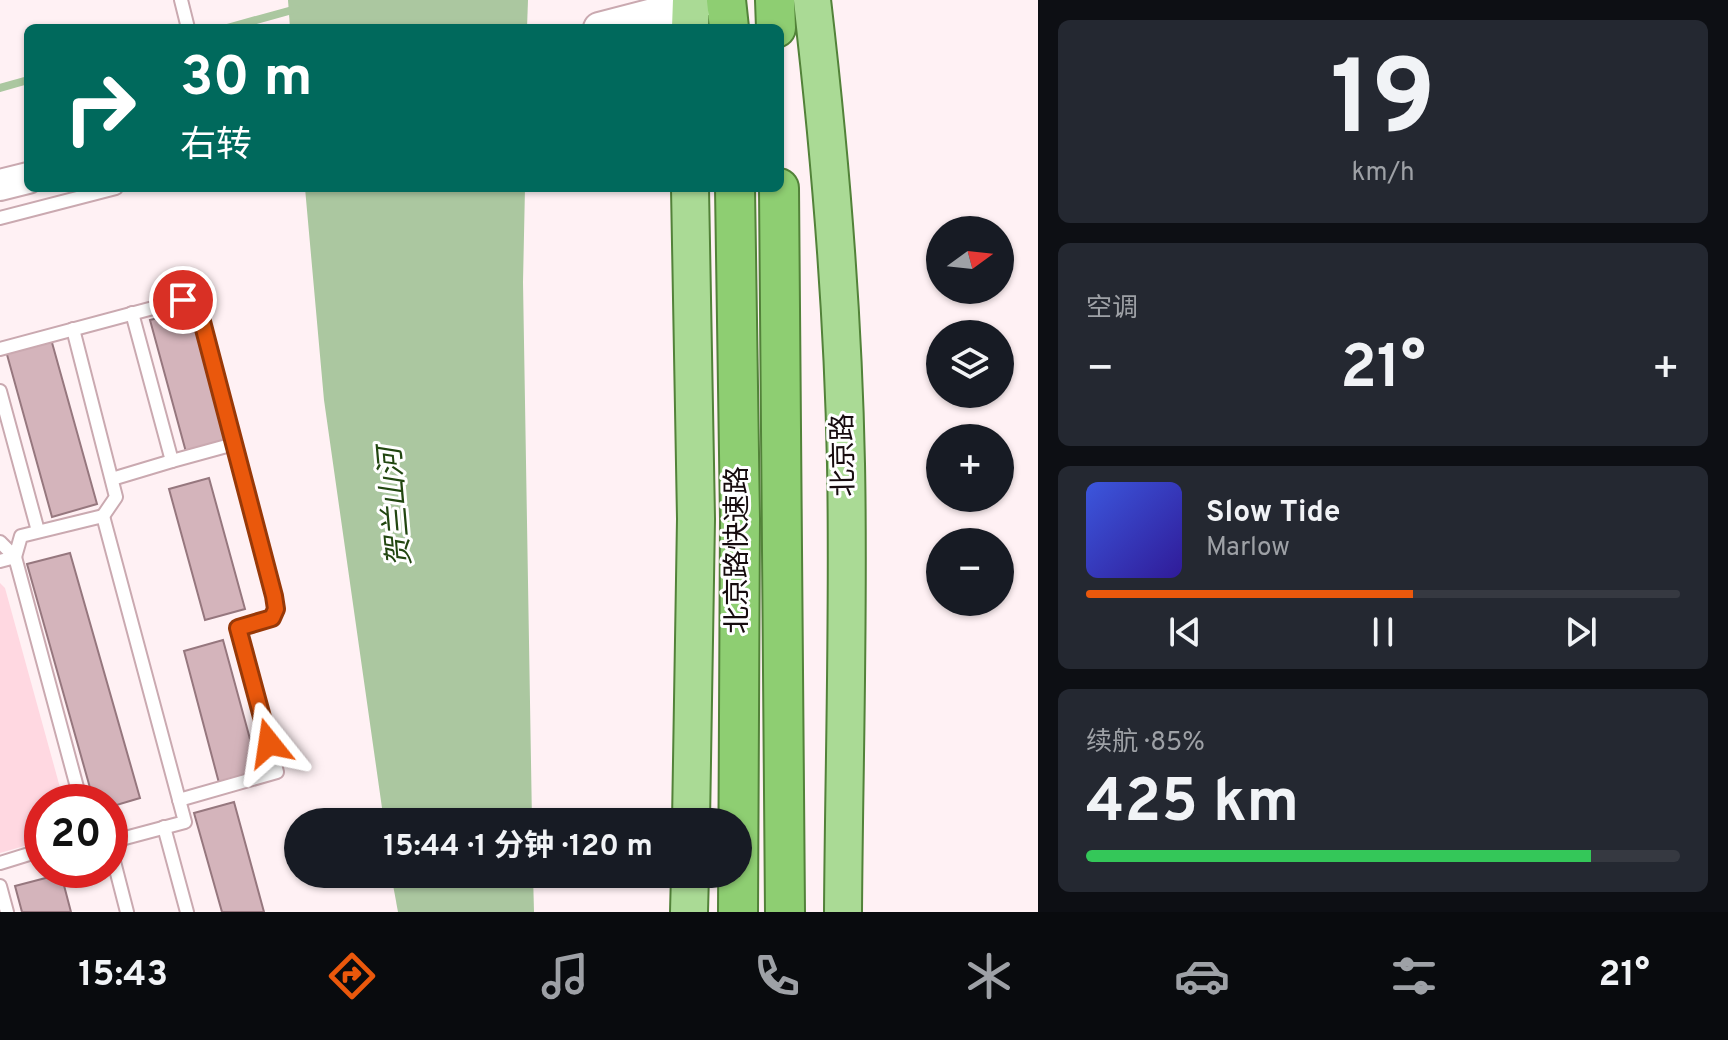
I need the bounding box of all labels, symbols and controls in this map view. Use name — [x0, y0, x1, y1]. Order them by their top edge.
text: 19 — [1330, 39, 1436, 171]
text: 30 m — [180, 45, 313, 115]
icon: right — [48, 56, 152, 160]
text: 右转 — [180, 124, 252, 170]
text: km/h — [1351, 157, 1415, 190]
north arrow — [926, 216, 1014, 304]
map controls — [926, 216, 1014, 616]
pin — [149, 266, 217, 334]
icon: arrive — [161, 278, 205, 322]
text: 空调 — [1086, 293, 1138, 326]
button: layers — [926, 320, 1014, 408]
text: 21° — [1340, 333, 1426, 409]
text: − — [1086, 343, 1114, 399]
text: + — [1652, 343, 1680, 399]
street label: 北京路 — [826, 413, 864, 497]
button: + — [926, 424, 1014, 512]
water label: 贺兰山河 — [373, 441, 421, 568]
street label: 北京路快速路 — [721, 466, 757, 634]
text: Slow Tide — [1206, 495, 1340, 532]
button: − — [926, 528, 1014, 616]
text: Marlow — [1206, 532, 1290, 565]
icon: previous — [1163, 610, 1207, 654]
icon: pause — [1361, 610, 1405, 654]
icon: next — [1559, 610, 1603, 654]
position arrow — [227, 701, 311, 785]
text: 续航 · 85% — [1086, 727, 1205, 760]
text: 425 km — [1086, 767, 1299, 843]
speed limit sign: 20 — [24, 784, 128, 888]
text: 15:44 · 1 分钟 · 120 m — [383, 829, 653, 866]
icon: directions — [324, 948, 380, 1004]
icon: music — [537, 948, 593, 1004]
icon: phone — [749, 948, 805, 1004]
icon: climate — [961, 948, 1017, 1004]
icon: car — [1174, 948, 1230, 1004]
icon: filters — [1386, 948, 1442, 1004]
text: 15:43 — [78, 953, 168, 999]
text: 21° — [1598, 953, 1650, 999]

